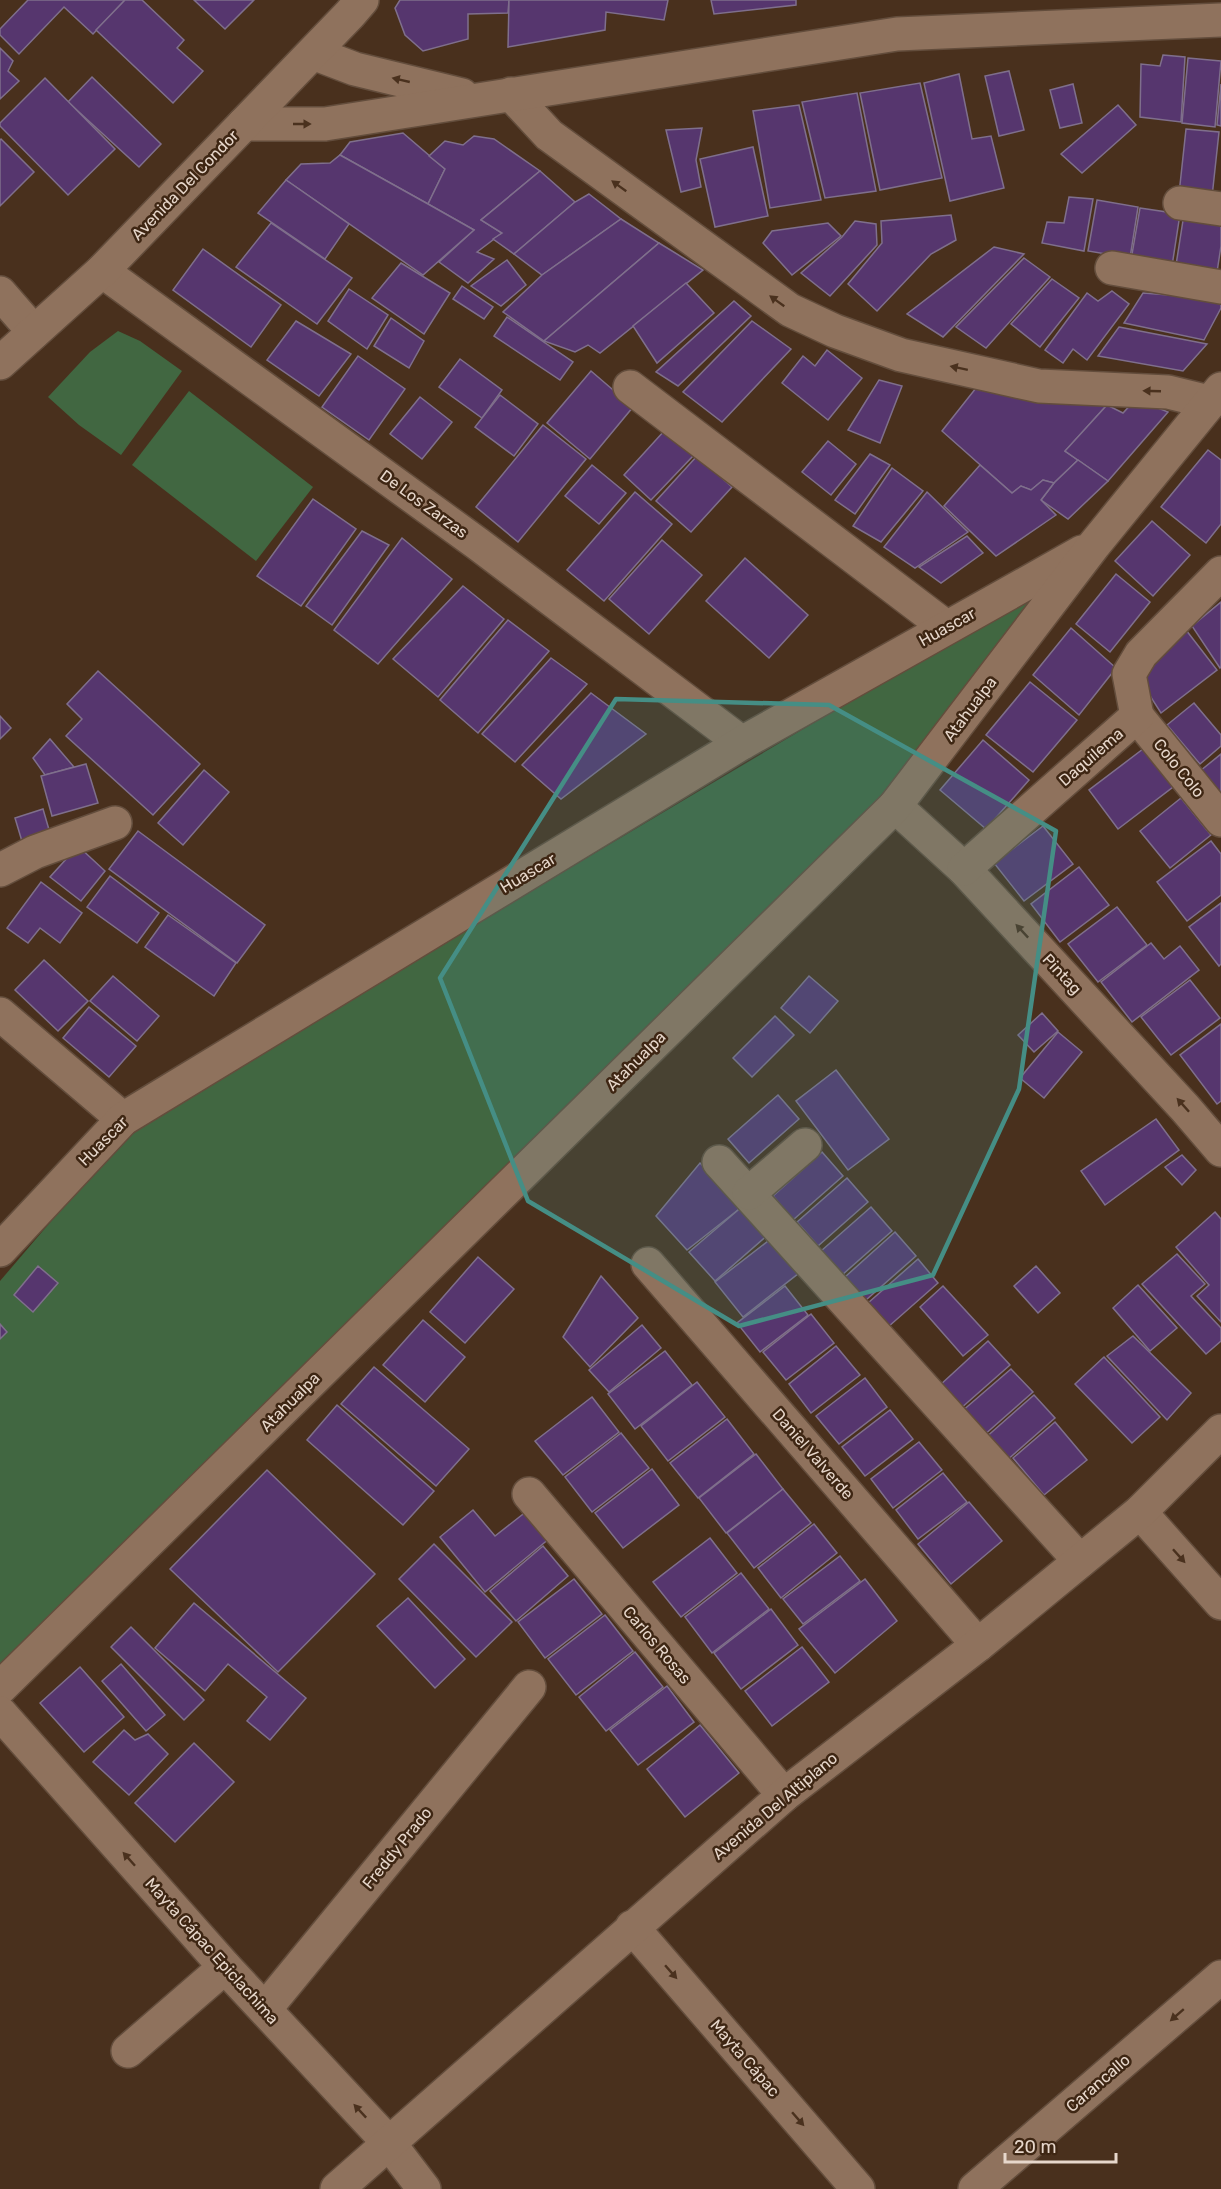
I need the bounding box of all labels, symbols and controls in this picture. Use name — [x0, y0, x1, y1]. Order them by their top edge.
one-way arrow — [392, 75, 411, 85]
one-way arrow — [293, 119, 312, 129]
street label: Avenida Del Condor — [128, 126, 242, 244]
one-way arrow — [612, 181, 627, 193]
one-way arrow — [770, 295, 786, 307]
one-way arrow — [949, 363, 968, 372]
one-way arrow — [1142, 387, 1161, 396]
street label: De Los Zarzas — [376, 466, 472, 542]
street label: Huascar — [915, 604, 979, 650]
street label: Atahualpa — [940, 673, 1000, 745]
street label: Daquilema — [1055, 724, 1127, 790]
street label: Colo Colo — [1150, 735, 1208, 801]
street label: Huascar — [497, 849, 559, 897]
one-way arrow — [1015, 924, 1029, 939]
street label: Pintag — [1039, 950, 1085, 998]
street label: Atahualpa — [602, 1027, 670, 1095]
one-way arrow — [1177, 1098, 1190, 1113]
street label: Huascar — [74, 1112, 132, 1170]
street label: Atahualpa — [256, 1368, 324, 1436]
street label: Daniel Valverde — [768, 1405, 858, 1503]
one-way arrow — [1172, 1548, 1185, 1563]
street label: Carlos Rosas — [619, 1602, 695, 1688]
street label: Avenida Del Altiplano — [709, 1748, 841, 1864]
street label: Freddy Prado — [358, 1803, 436, 1893]
one-way arrow — [123, 1852, 136, 1867]
street label: Mayta Cápac Epiclachima — [141, 1874, 283, 2028]
one-way arrow — [664, 1964, 677, 1980]
one-way arrow — [1170, 2008, 1185, 2021]
street label: Mayta Cápac — [706, 2016, 784, 2101]
street label: Carancallo — [1062, 2050, 1134, 2116]
one-way arrow — [353, 2104, 367, 2119]
one-way arrow — [791, 2111, 804, 2126]
scale bar — [1005, 2126, 1116, 2164]
text: 20 m — [1014, 2136, 1056, 2158]

